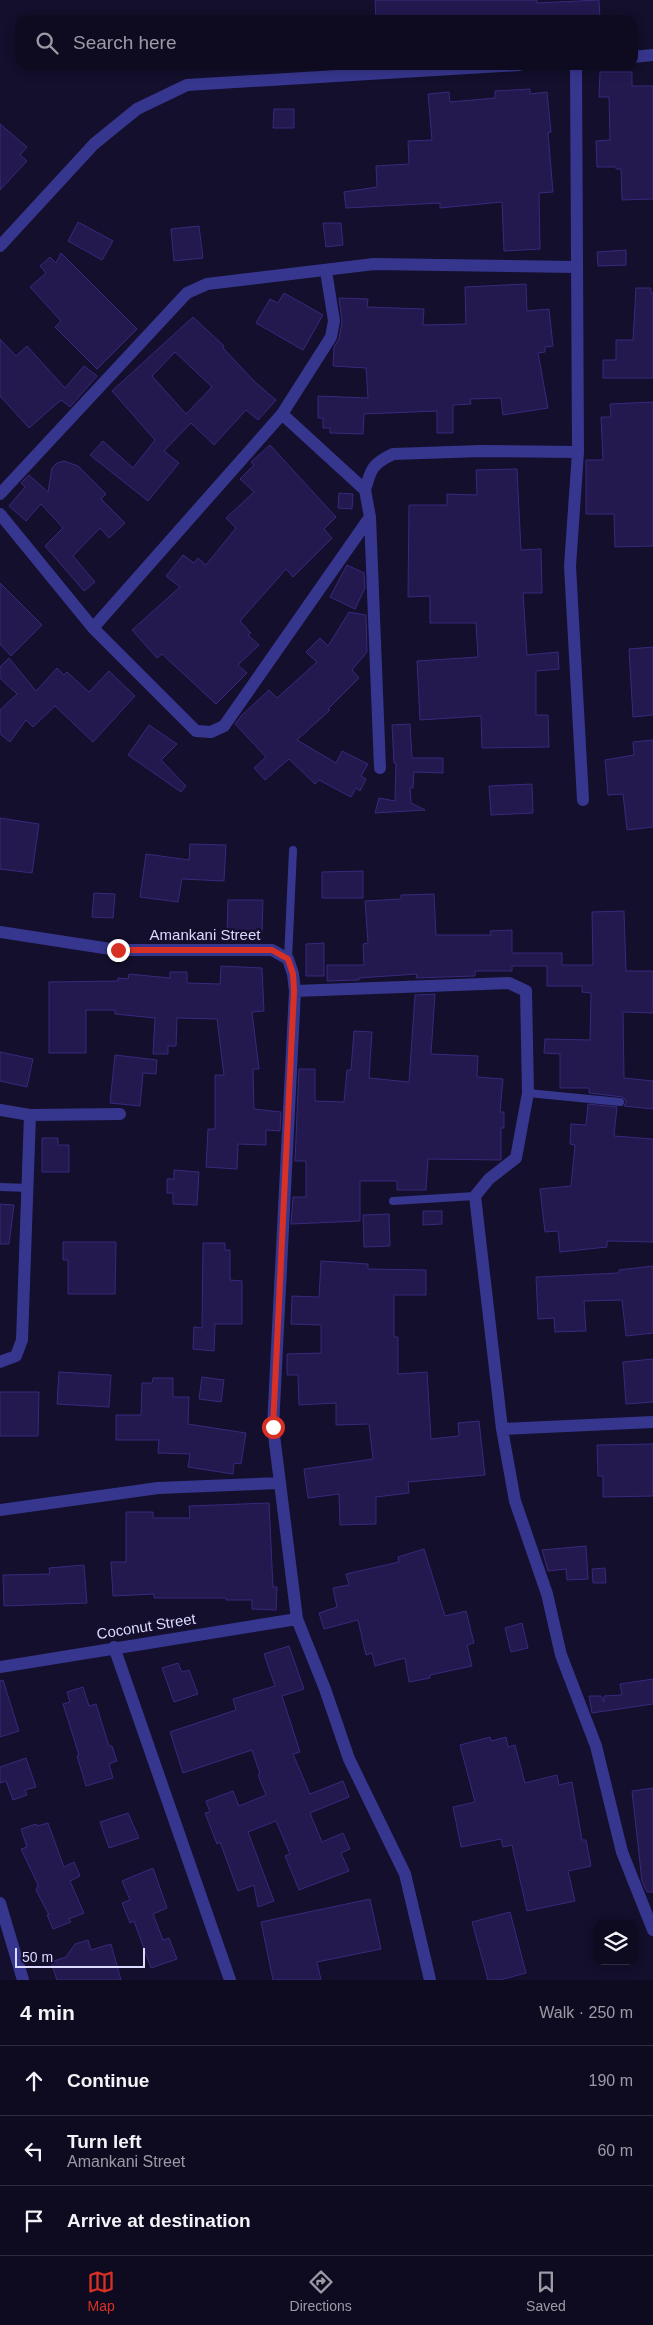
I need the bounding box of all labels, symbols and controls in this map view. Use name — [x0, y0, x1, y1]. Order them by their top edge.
search box — [15, 15, 638, 70]
icon: search — [33, 29, 61, 57]
text: Search here — [73, 32, 177, 53]
street label: Amankani Street — [150, 926, 261, 943]
route end — [107, 939, 130, 962]
route start — [262, 1416, 285, 1439]
street label: Coconut Street — [95, 1610, 198, 1642]
map controls — [593, 1920, 638, 1965]
button: layers — [593, 1920, 638, 1965]
scale bar — [15, 1945, 145, 1968]
text: 50 m — [22, 1949, 53, 1965]
text: 4 min — [20, 2001, 75, 2024]
text: Walk · 250 m — [539, 2004, 633, 2021]
icon: ahead — [20, 2067, 48, 2095]
text: Continue — [67, 2070, 149, 2091]
text: 190 m — [589, 2072, 633, 2089]
text: Turn left — [67, 2131, 142, 2152]
icon: left — [20, 2137, 48, 2165]
text: 60 m — [597, 2142, 633, 2159]
text: Amankani Street — [67, 2153, 185, 2170]
icon: arrive — [20, 2207, 48, 2235]
text: Arrive at destination — [67, 2210, 251, 2231]
tab: Map — [87, 2268, 115, 2314]
tab: Directions — [290, 2268, 352, 2314]
tab: Saved — [526, 2268, 566, 2314]

